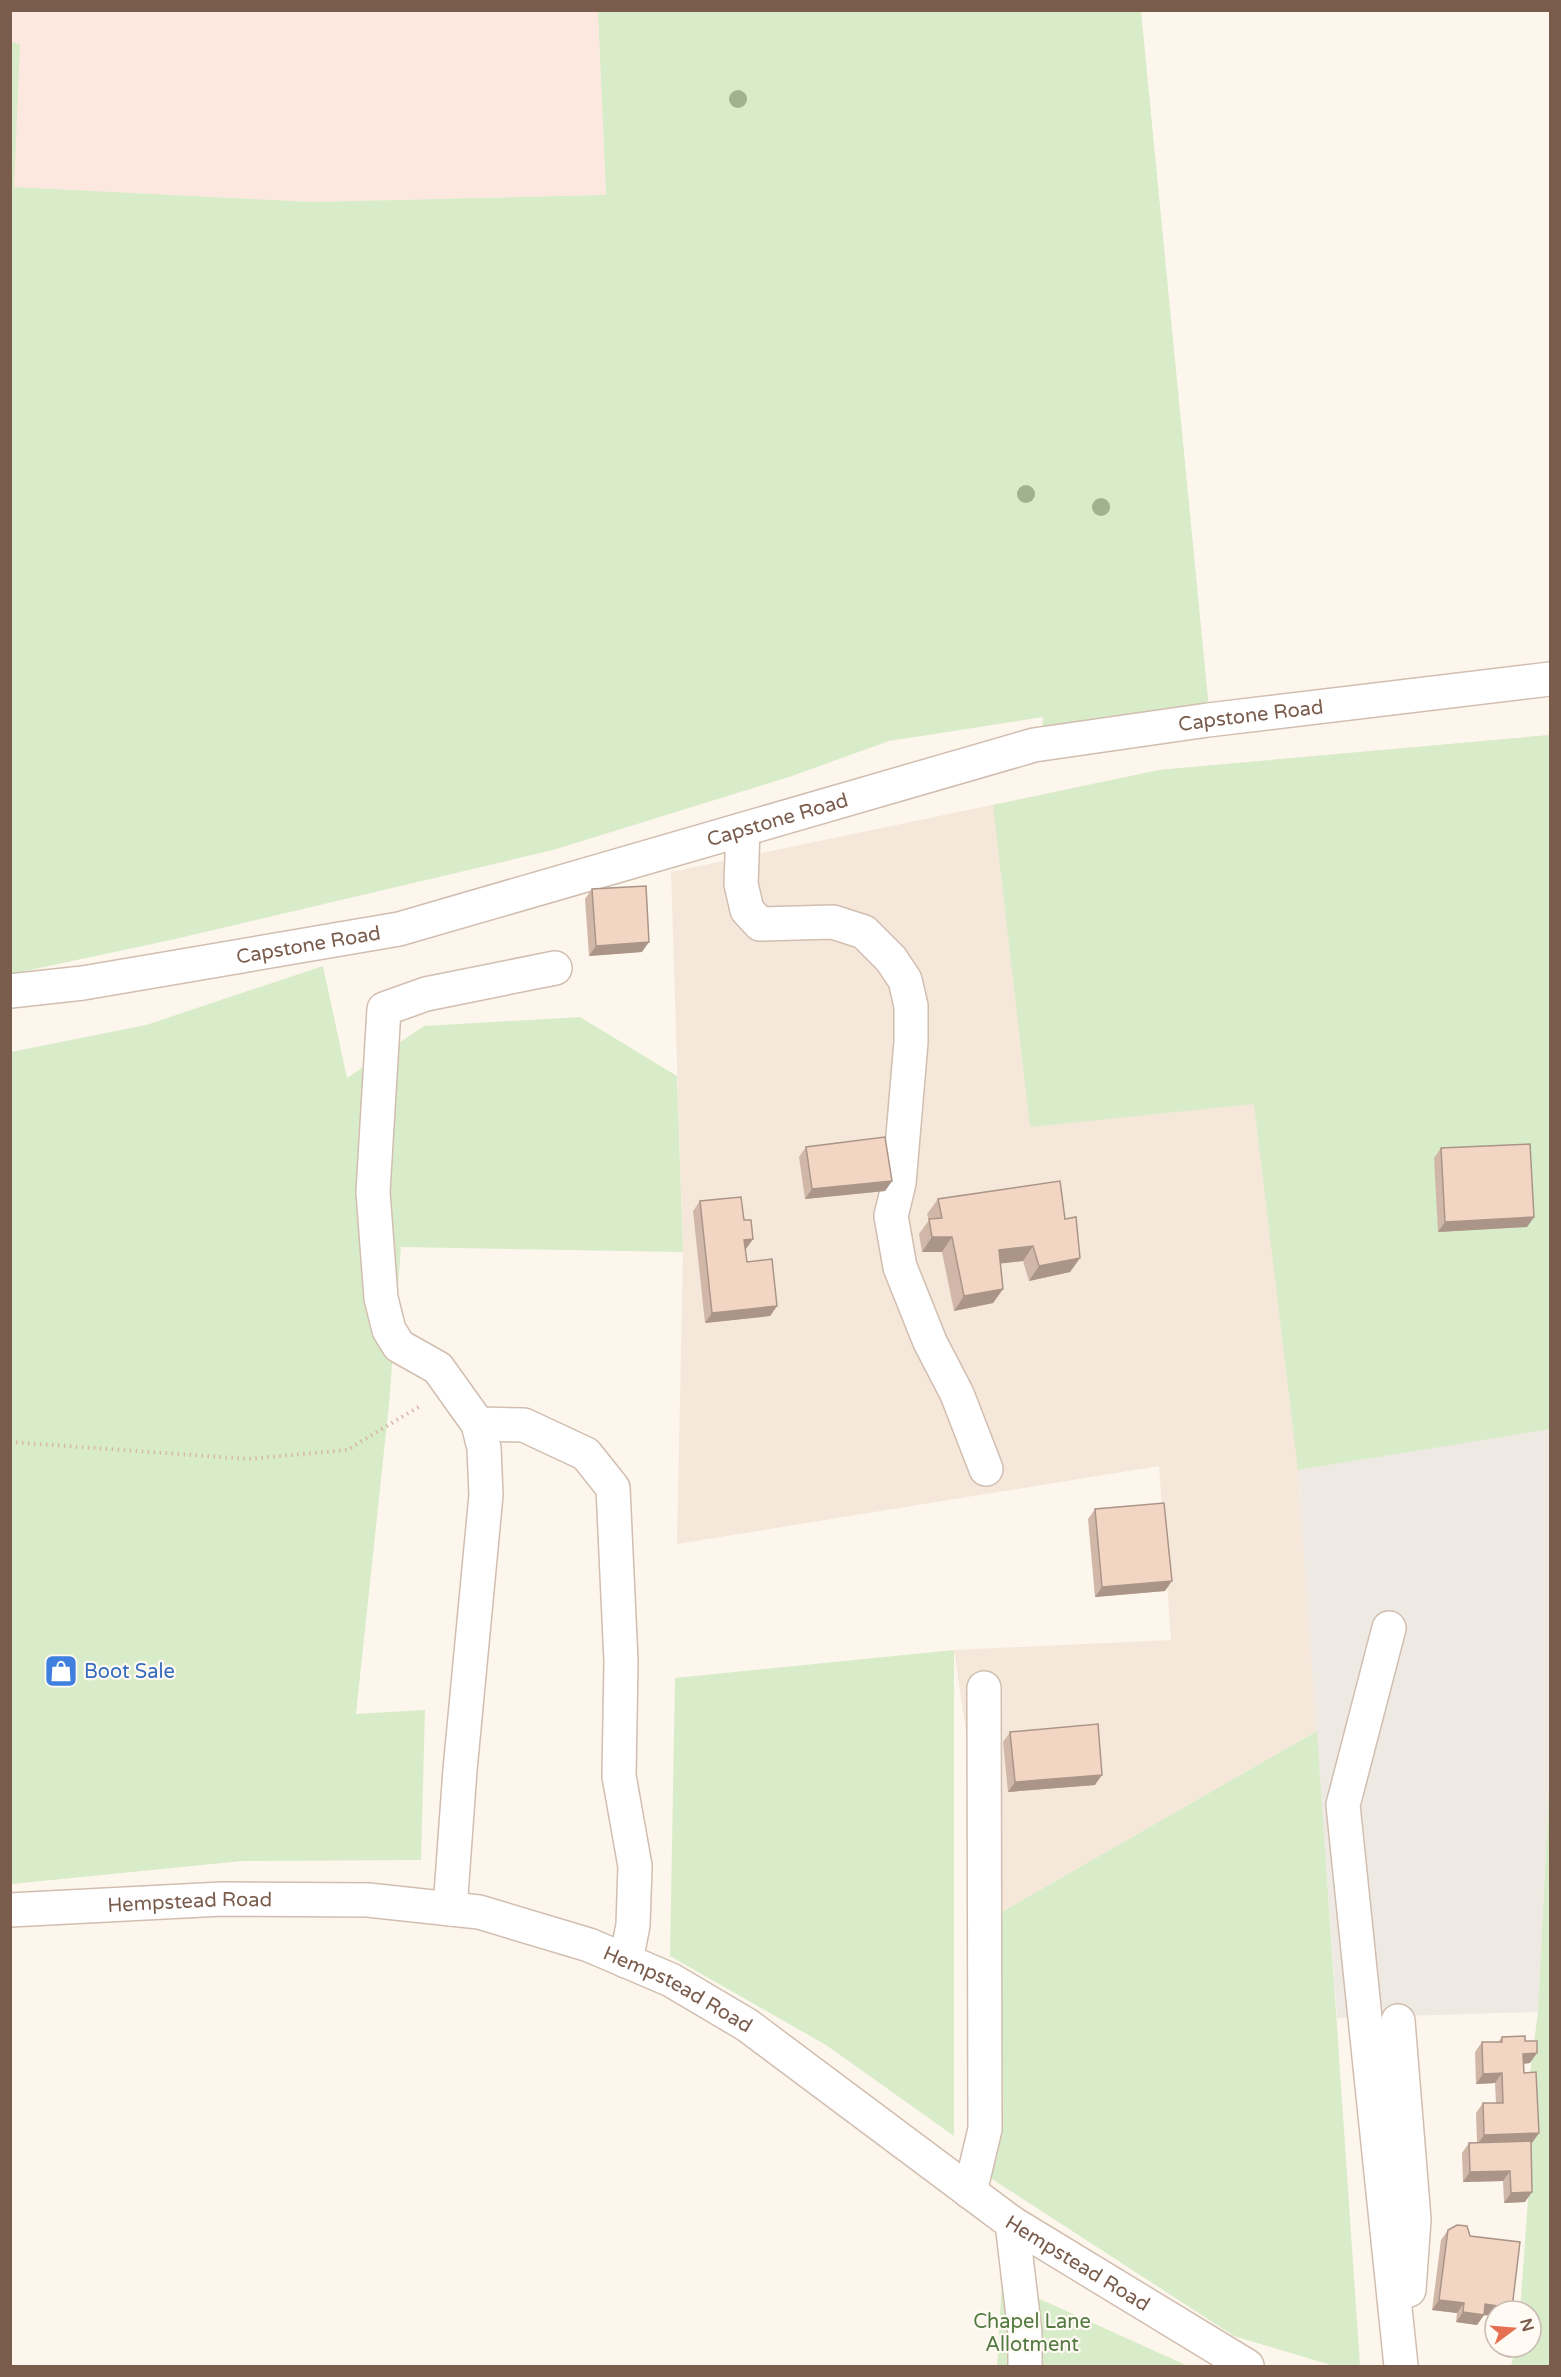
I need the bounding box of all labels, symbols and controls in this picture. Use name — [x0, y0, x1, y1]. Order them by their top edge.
street label: Capstone Road — [1177, 695, 1325, 737]
street label: Capstone Road — [704, 788, 851, 852]
street label: Capstone Road — [234, 921, 382, 970]
shop icon: Boot Sale — [43, 1653, 79, 1689]
place label: Boot Sale — [84, 1660, 175, 1684]
street label: Hempstead Road — [107, 1888, 272, 1918]
street label: Hempstead Road — [599, 1941, 756, 2038]
street label: Hempstead Road — [1001, 2211, 1154, 2317]
north arrow — [1483, 2299, 1543, 2359]
park label: Chapel Lane Allotment — [973, 2310, 1091, 2357]
text: N — [1515, 2316, 1538, 2334]

